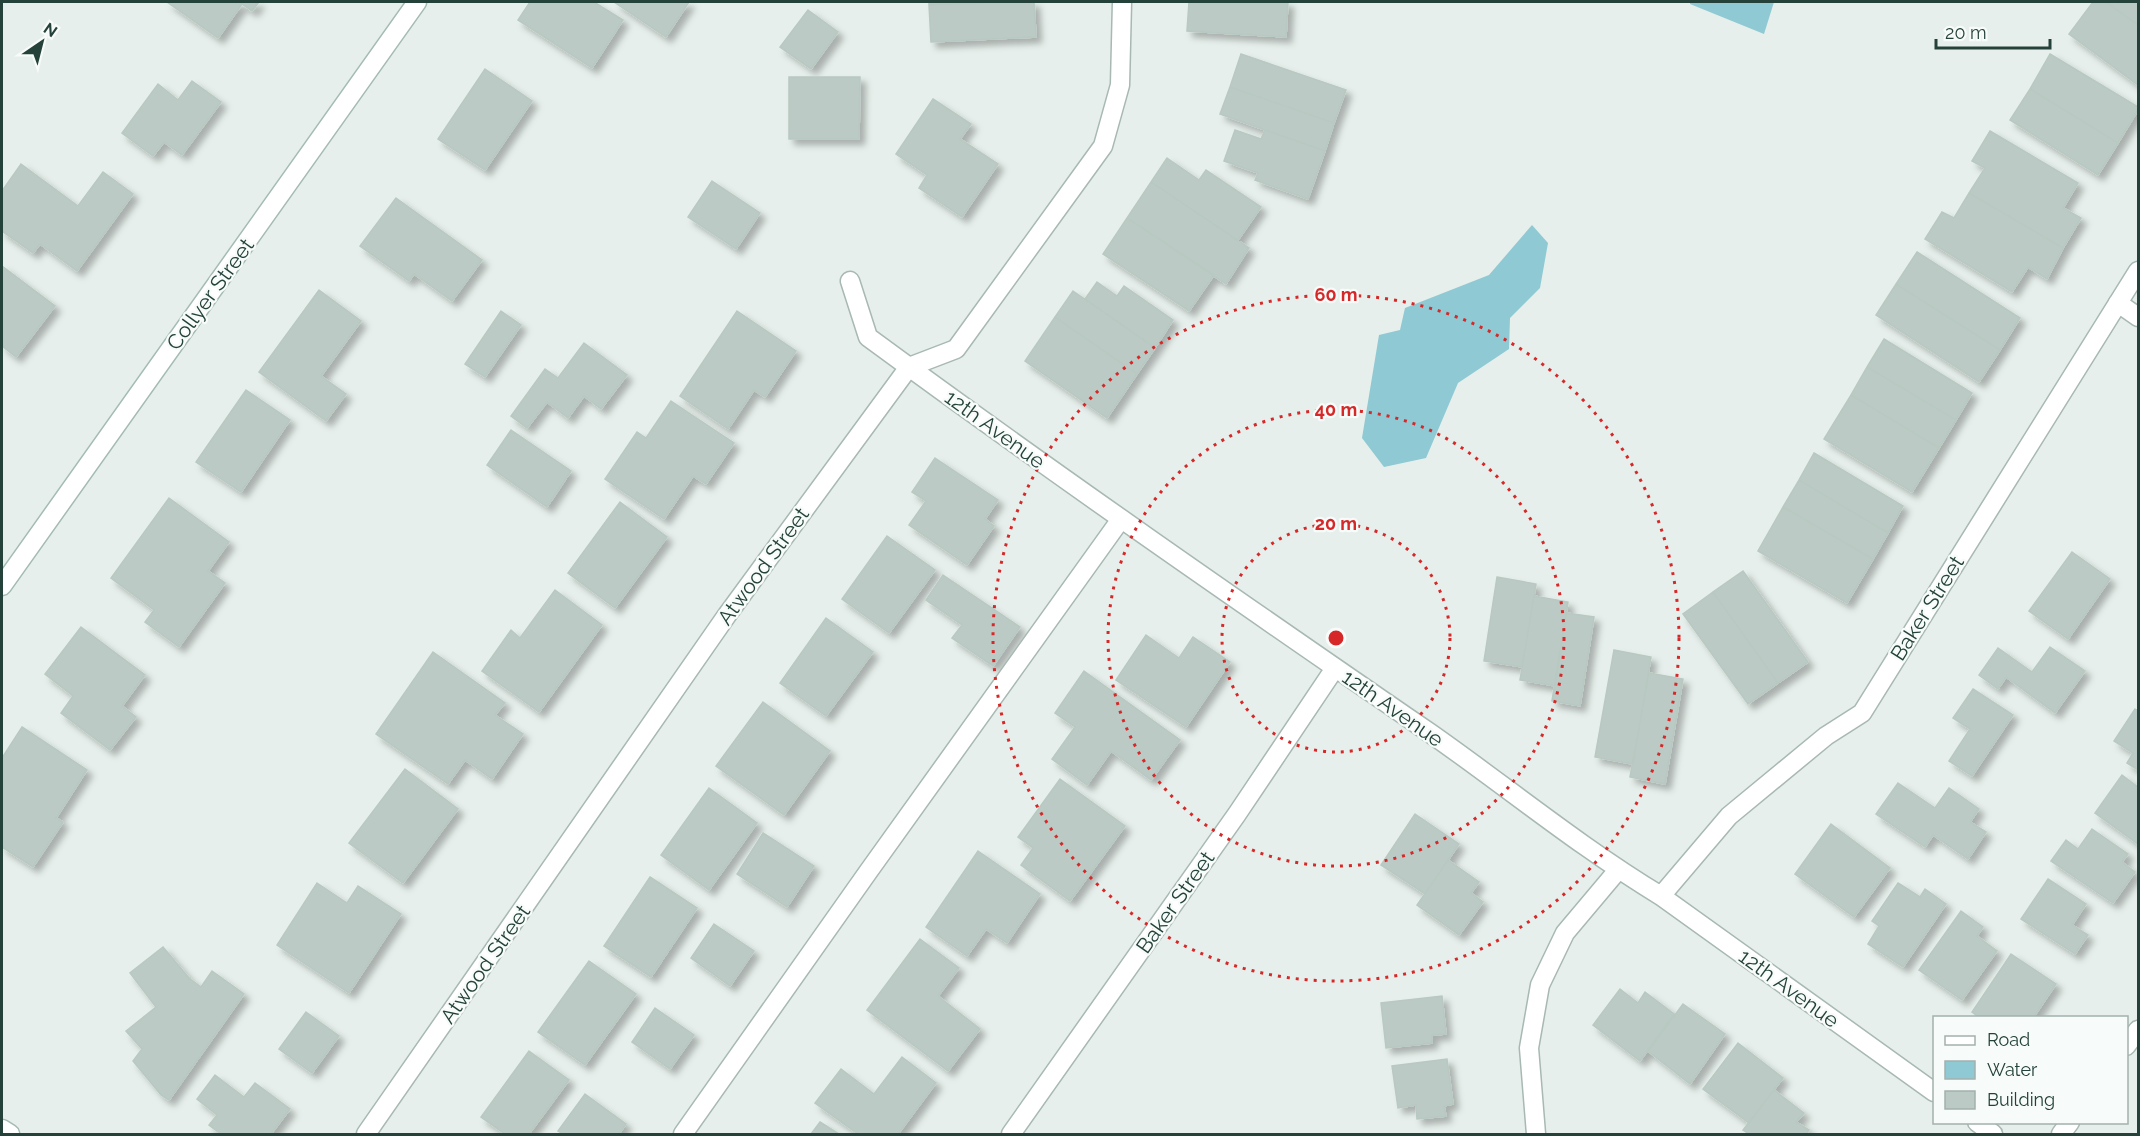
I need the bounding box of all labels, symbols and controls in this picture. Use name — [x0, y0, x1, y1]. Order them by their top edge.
north arrow — [12, 12, 72, 72]
scale bar — [1936, 12, 2050, 50]
text: N — [40, 19, 61, 41]
text: 20 m — [1945, 22, 1987, 43]
street label: Collyer Street — [161, 233, 259, 355]
text: 60 m — [1314, 284, 1358, 305]
street label: 12th Avenue — [940, 384, 1050, 474]
text: 40 m — [1315, 399, 1357, 420]
street label: Atwood Street — [712, 502, 814, 630]
text: 20 m — [1315, 513, 1357, 534]
street label: Baker Street — [1885, 551, 1969, 665]
centre of rings — [1326, 628, 1346, 648]
street label: 12th Avenue — [1338, 664, 1448, 752]
street label: Baker Street — [1131, 846, 1219, 958]
street label: Atwood Street — [435, 900, 535, 1028]
street label: 12th Avenue — [1734, 943, 1844, 1033]
legend — [1933, 1016, 2128, 1124]
text: Road — [1987, 1029, 2030, 1050]
text: Water — [1987, 1059, 2038, 1080]
text: Building — [1987, 1089, 2055, 1110]

